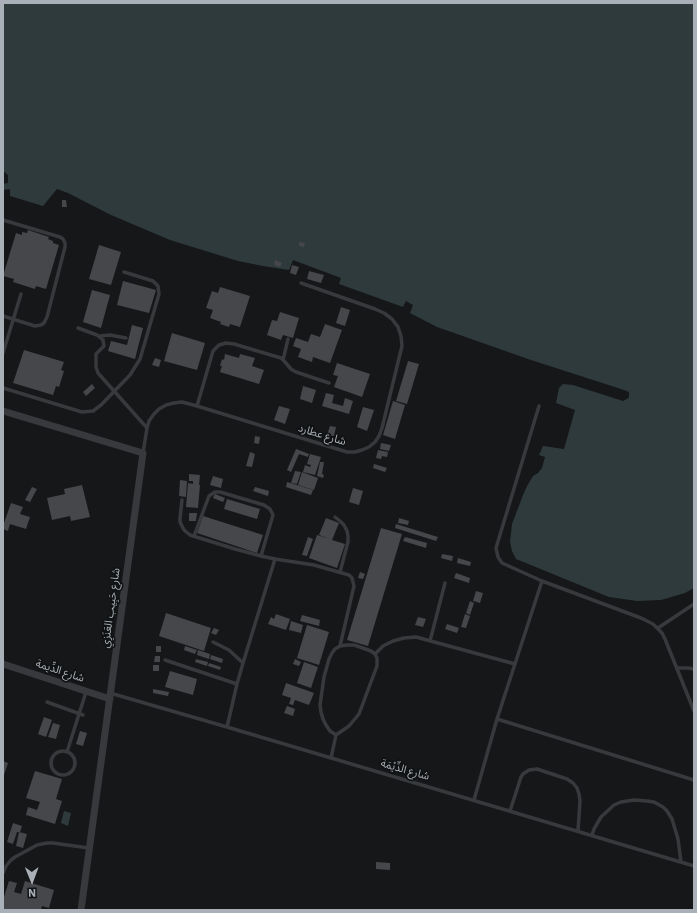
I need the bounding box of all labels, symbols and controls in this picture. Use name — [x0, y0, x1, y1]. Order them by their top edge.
street label: شارع عطارد — [296, 421, 348, 449]
street label: شارع حَبِيب العَنَزِي — [99, 567, 123, 649]
street label: شارع الدِّيمة — [34, 657, 86, 685]
street label: شارع الدِّيْمَة — [379, 757, 431, 783]
north arrow — [12, 861, 52, 901]
text: N — [28, 886, 36, 900]

